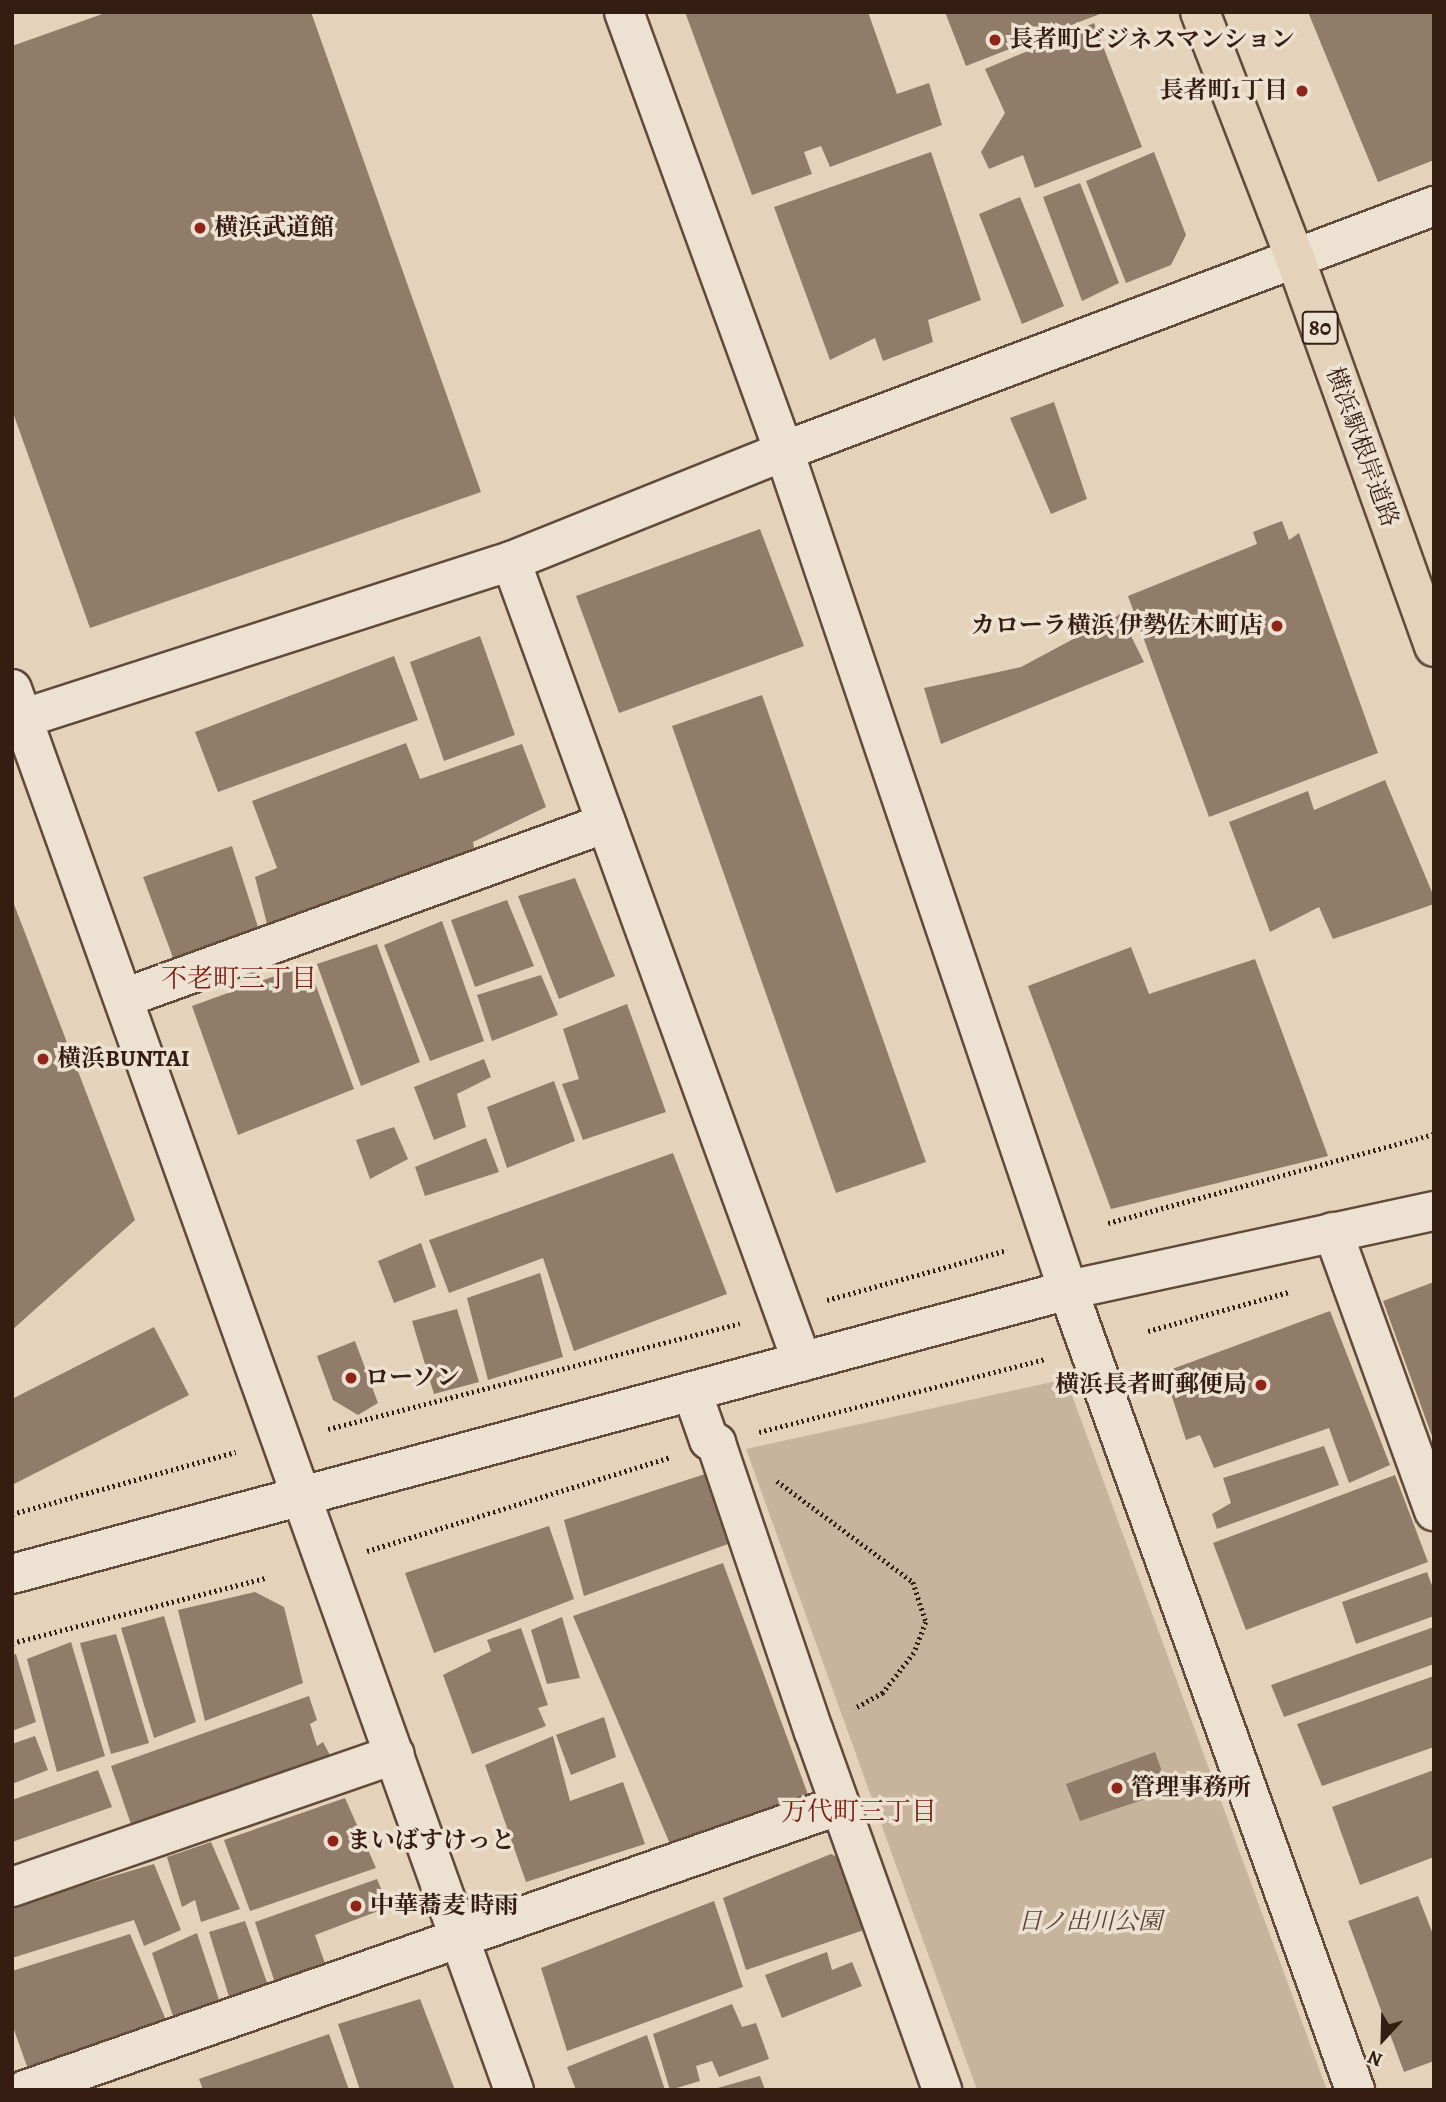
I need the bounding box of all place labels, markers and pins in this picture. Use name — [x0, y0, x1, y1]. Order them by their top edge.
place label: 長者町ビジネスマンション — [1009, 26, 1297, 54]
marker: 長者町ビジネスマンション — [987, 32, 1003, 48]
place label: 長者町1丁目 — [1159, 77, 1288, 105]
marker: 長者町1丁目 — [1294, 83, 1310, 99]
place label: 横浜武道館 — [214, 214, 334, 242]
marker: 横浜武道館 — [192, 220, 208, 236]
place label: カローラ横浜 伊勢佐木町店 — [971, 612, 1263, 640]
marker: カローラ横浜 伊勢佐木町店 — [1269, 618, 1285, 634]
place label: 横浜BUNTAI — [57, 1045, 190, 1073]
marker: 横浜BUNTAI — [35, 1051, 51, 1067]
place label: ローソン — [365, 1364, 461, 1392]
marker: ローソン — [343, 1370, 359, 1386]
place label: 横浜長者町郵便局 — [1055, 1371, 1247, 1399]
marker: 横浜長者町郵便局 — [1253, 1377, 1269, 1393]
place label: 管理事務所 — [1131, 1774, 1251, 1802]
marker: 管理事務所 — [1109, 1780, 1125, 1796]
place label: まいばすけっと — [347, 1827, 515, 1855]
marker: まいばすけっと — [325, 1833, 341, 1849]
place label: 中華蕎麦 時雨 — [370, 1892, 518, 1920]
marker: 中華蕎麦 時雨 — [348, 1898, 364, 1914]

